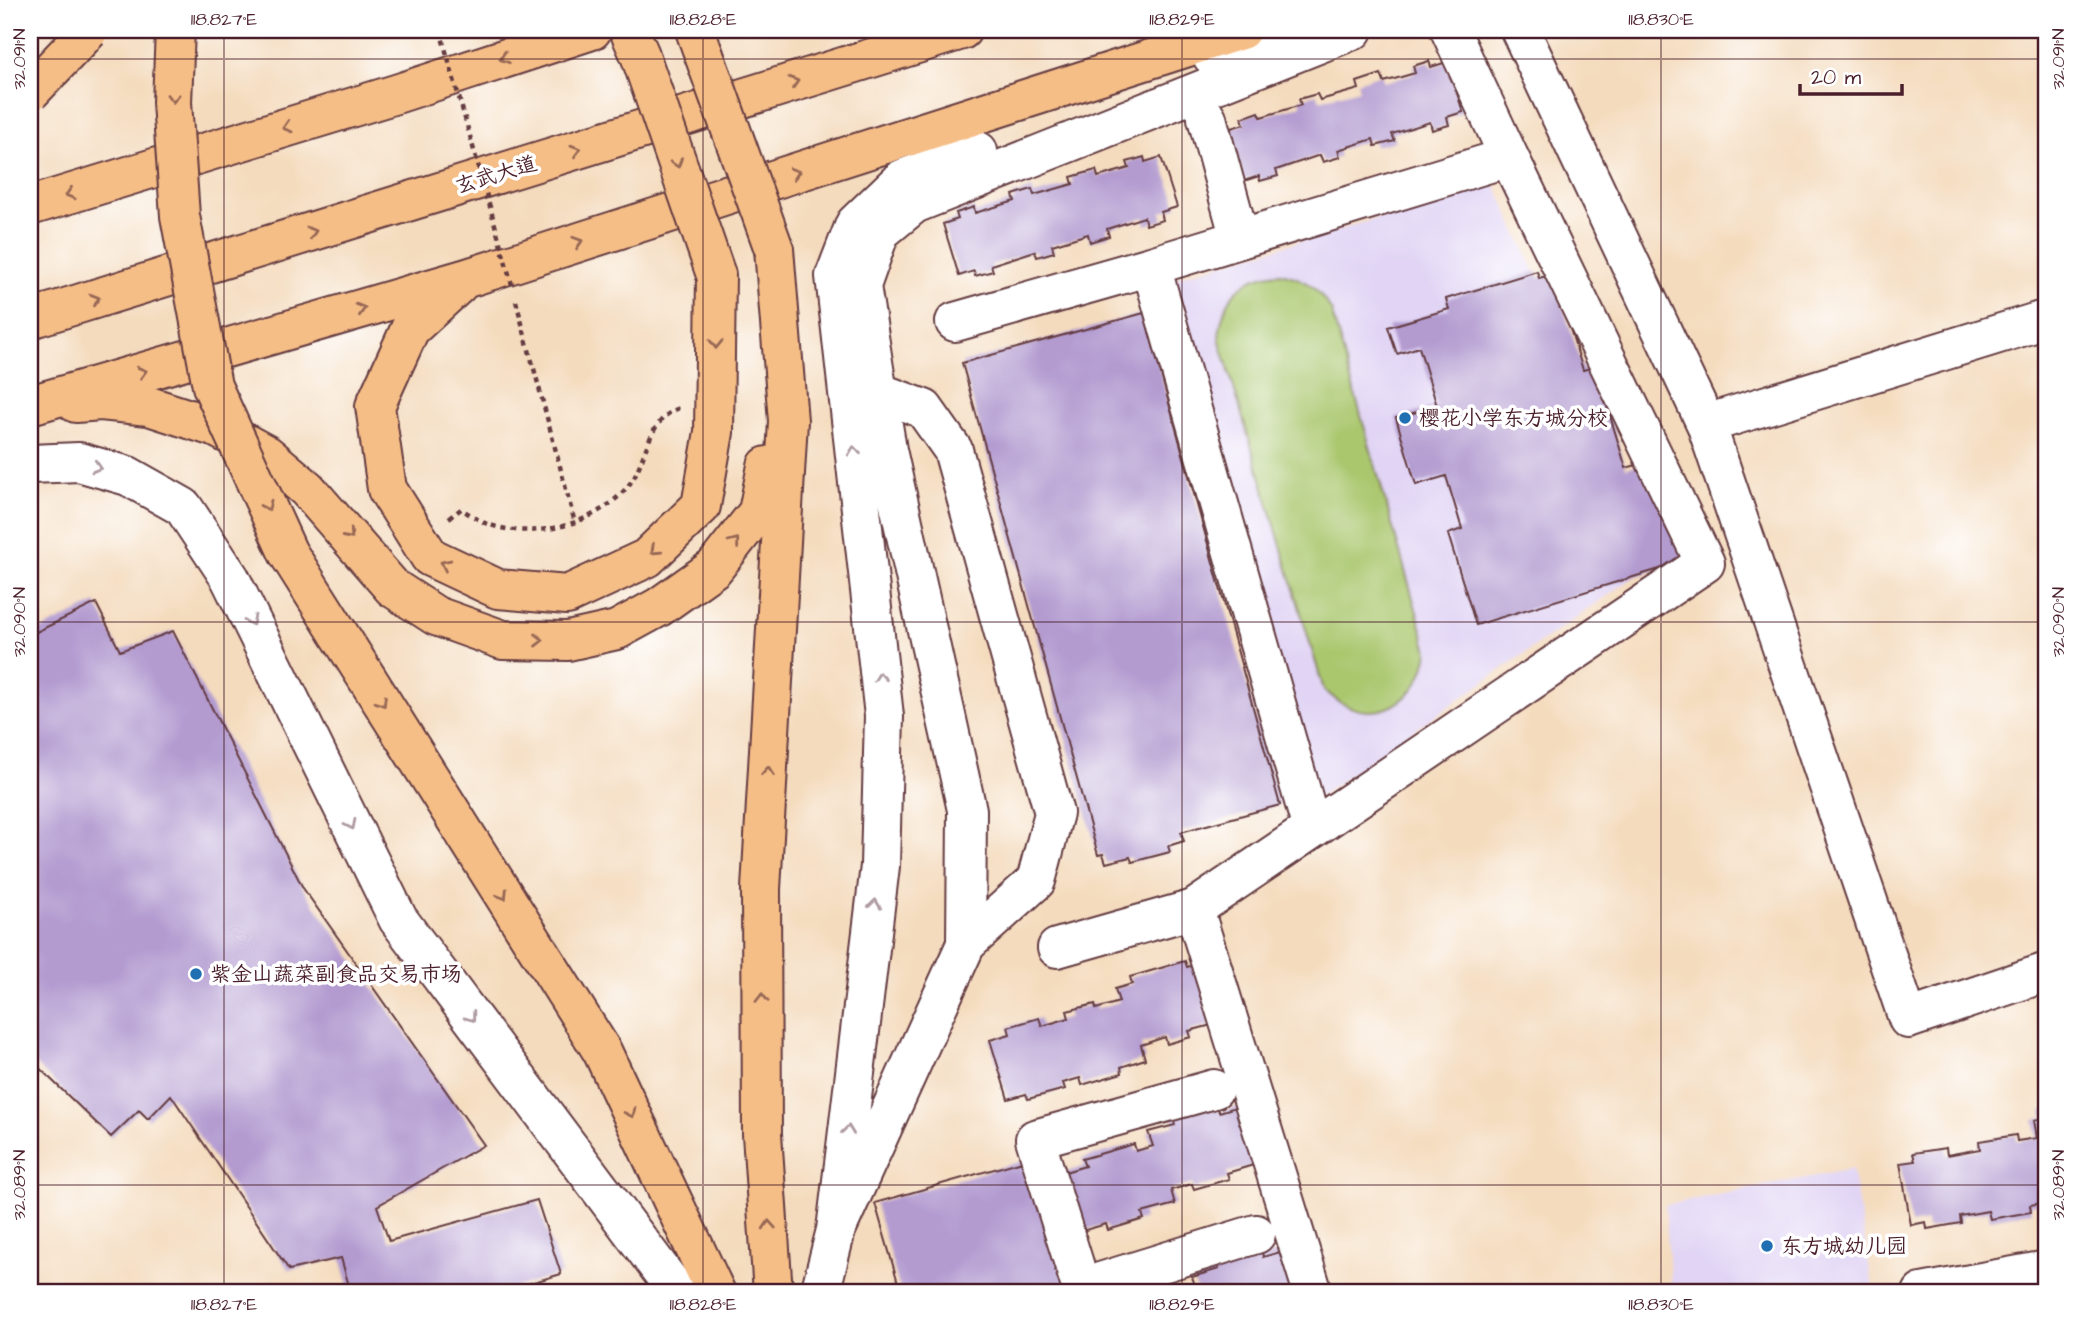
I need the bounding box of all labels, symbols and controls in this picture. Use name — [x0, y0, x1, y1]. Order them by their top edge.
text: 118.827°E — [191, 7, 258, 32]
text: 118.828°E — [669, 7, 737, 32]
text: 118.829°E — [1149, 7, 1215, 32]
text: 118.830°E — [1628, 7, 1694, 32]
text: 32.091°N — [7, 28, 32, 90]
text: 32.091°N — [2046, 28, 2071, 90]
one-way arrow — [498, 50, 510, 65]
scale bar — [1800, 52, 1902, 96]
text: 20 m — [1811, 63, 1862, 92]
one-way arrow — [787, 76, 799, 91]
one-way arrow — [165, 93, 181, 104]
one-way arrow — [281, 119, 294, 133]
one-way arrow — [570, 144, 582, 159]
street label: 玄武大道 — [452, 149, 540, 201]
one-way arrow — [669, 156, 683, 168]
one-way arrow — [789, 166, 801, 181]
one-way arrow — [64, 185, 76, 200]
one-way arrow — [306, 226, 318, 241]
one-way arrow — [572, 236, 584, 250]
one-way arrow — [89, 293, 101, 308]
one-way arrow — [355, 302, 367, 317]
one-way arrow — [708, 339, 724, 349]
one-way arrow — [136, 366, 148, 381]
place label: 樱花小学东方城分校 — [1419, 404, 1608, 433]
marker: 樱花小学东方城分校 — [1397, 410, 1413, 426]
one-way arrow — [847, 445, 862, 457]
one-way arrow — [91, 459, 103, 474]
one-way arrow — [259, 499, 273, 511]
one-way arrow — [340, 527, 353, 540]
one-way arrow — [726, 538, 739, 550]
one-way arrow — [650, 542, 663, 555]
one-way arrow — [440, 558, 452, 572]
text: 32.090°N — [7, 587, 32, 657]
text: 32.090°N — [2046, 587, 2071, 657]
one-way arrow — [243, 614, 257, 626]
one-way arrow — [534, 632, 545, 648]
one-way arrow — [872, 671, 887, 683]
one-way arrow — [374, 694, 387, 707]
one-way arrow — [760, 765, 775, 776]
one-way arrow — [343, 818, 357, 830]
one-way arrow — [495, 887, 508, 900]
one-way arrow — [868, 898, 883, 910]
place label: 紫金山蔬菜副食品交易市场 — [210, 960, 462, 989]
marker: 紫金山蔬菜副食品交易市场 — [188, 966, 204, 982]
one-way arrow — [754, 992, 770, 1003]
one-way arrow — [463, 1009, 475, 1022]
one-way arrow — [623, 1106, 637, 1118]
one-way arrow — [841, 1124, 856, 1136]
text: 32.089°N — [7, 1150, 32, 1220]
text: 32.089°N — [2046, 1150, 2071, 1220]
one-way arrow — [761, 1219, 776, 1230]
place label: 东方城幼儿园 — [1781, 1232, 1907, 1261]
marker: 东方城幼儿园 — [1759, 1238, 1775, 1254]
text: 118.827°E — [191, 1292, 258, 1317]
text: 118.828°E — [669, 1292, 737, 1317]
text: 118.829°E — [1149, 1292, 1215, 1317]
text: 118.830°E — [1628, 1292, 1694, 1317]

